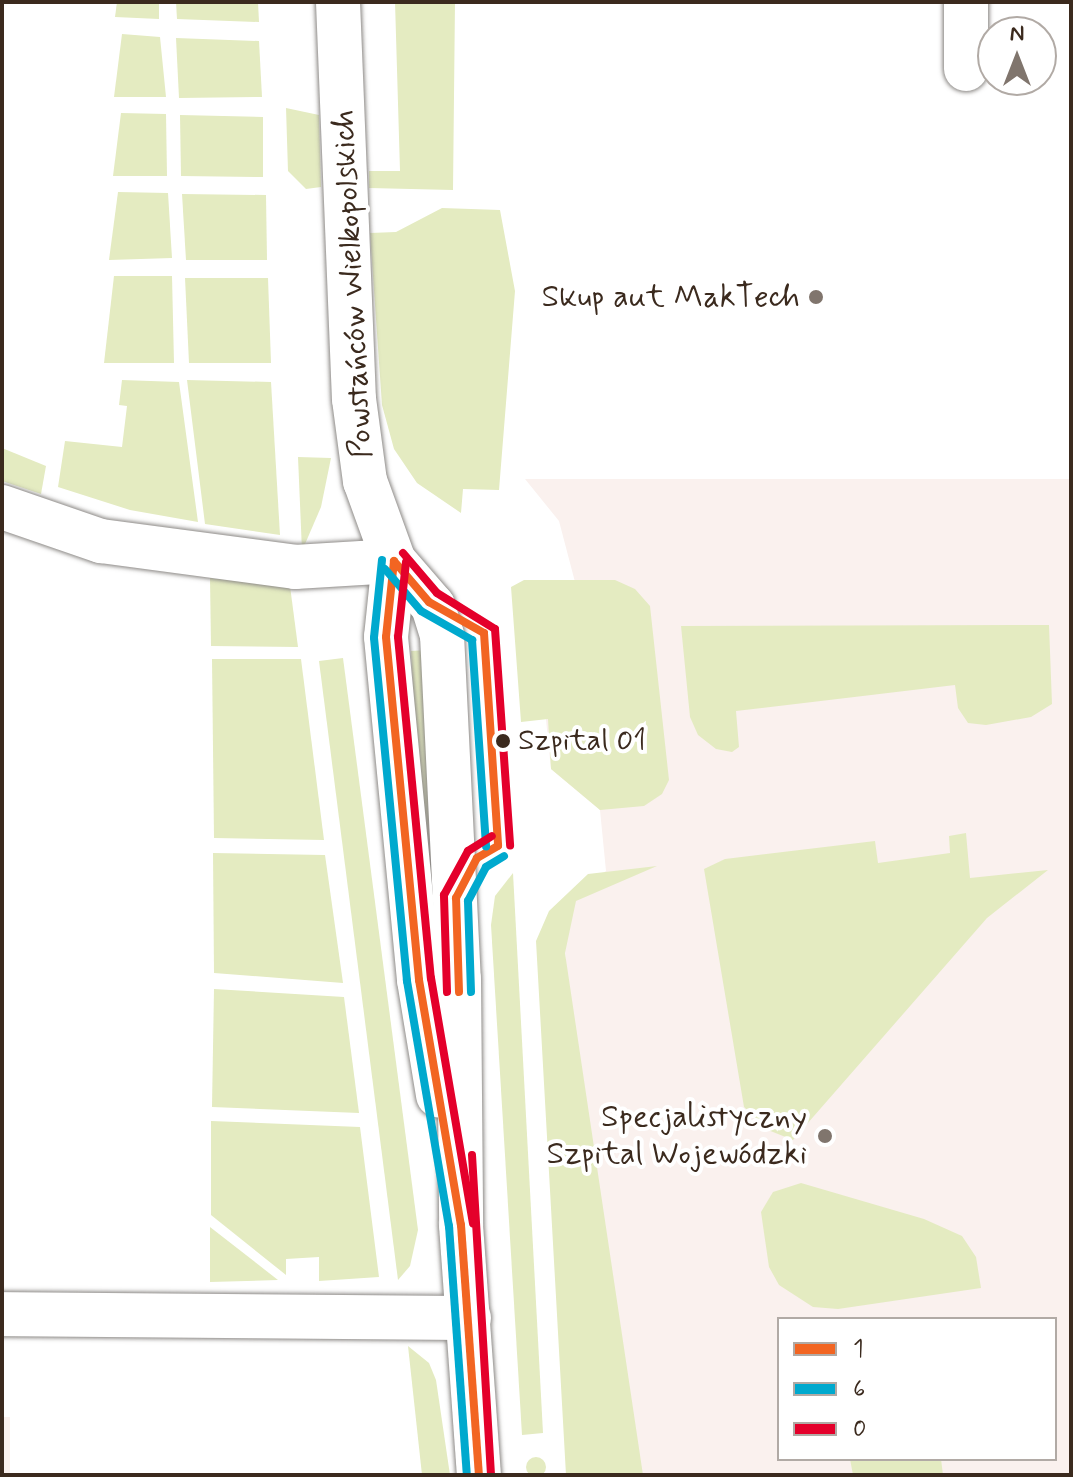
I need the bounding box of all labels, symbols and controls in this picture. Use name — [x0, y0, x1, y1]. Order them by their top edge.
north arrow — [977, 16, 1057, 96]
text: N — [1010, 20, 1024, 48]
street label: Powstańców Wielkopolskich — [325, 109, 381, 459]
place label: Skup aut MakTech — [544, 278, 800, 316]
marker: Skup aut MakTech — [807, 288, 825, 306]
place label: Szpital 01 — [518, 723, 646, 759]
marker: Szpital 01 — [495, 733, 511, 749]
place label: Specjalistyczny Szpital Wojewódzki — [538, 1099, 807, 1174]
marker: Specjalistyczny Szpital Wojewódzki — [814, 1125, 836, 1147]
legend — [777, 1317, 1057, 1461]
text: 1 — [853, 1334, 864, 1365]
text: 6 — [853, 1374, 865, 1405]
text: 0 — [853, 1414, 866, 1445]

